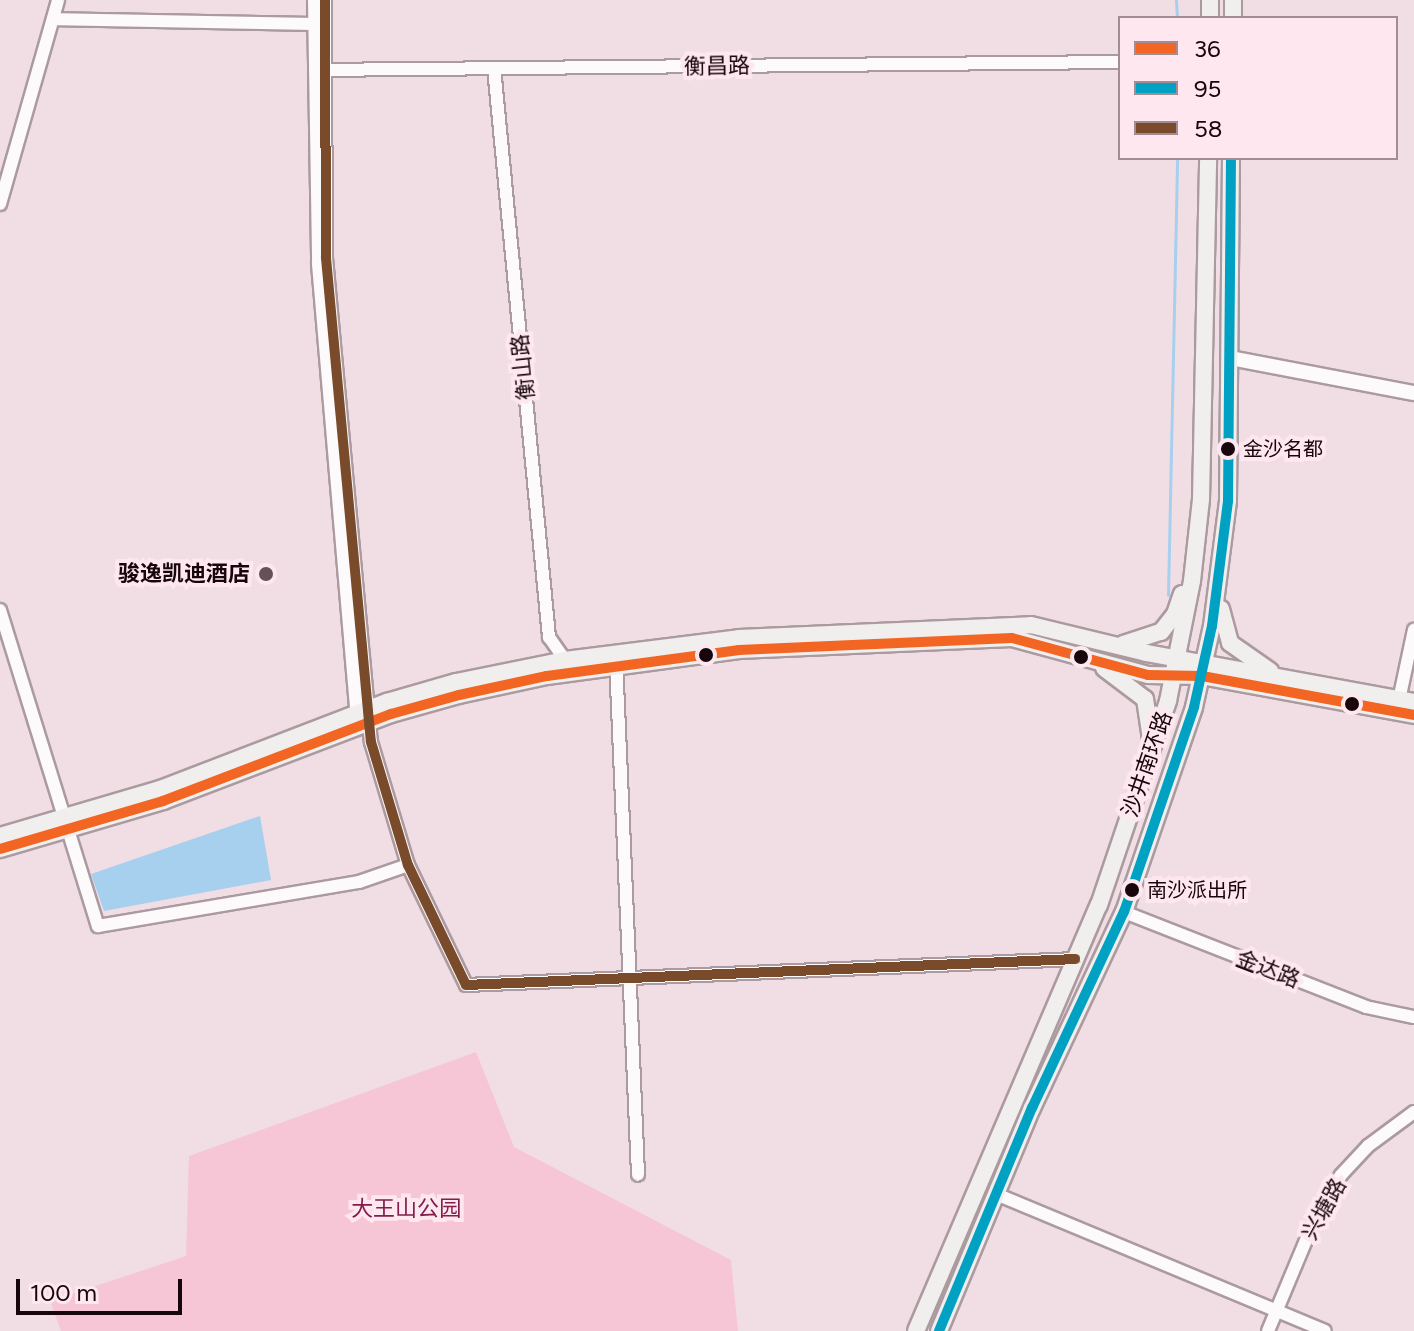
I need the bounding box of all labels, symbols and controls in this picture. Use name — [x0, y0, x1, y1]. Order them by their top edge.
legend — [1118, 16, 1398, 160]
text: 36 — [1194, 34, 1221, 63]
street label: 衡昌路 — [684, 52, 750, 80]
text: 95 — [1194, 74, 1221, 103]
text: 58 — [1194, 114, 1223, 143]
street label: 衡山路 — [506, 333, 540, 401]
place label: 金沙名都 — [1243, 437, 1323, 461]
marker: 金沙名都 — [1220, 441, 1236, 457]
place label: 骏逸凯迪酒店 — [118, 561, 250, 587]
marker: 骏逸凯迪酒店 — [257, 565, 275, 583]
unlabelled marker — [698, 647, 714, 663]
unlabelled marker — [1073, 649, 1089, 665]
unlabelled marker — [1344, 696, 1360, 712]
street label: 沙井南环路 — [1117, 708, 1177, 820]
place label: 南沙派出所 — [1147, 878, 1247, 902]
marker: 南沙派出所 — [1124, 882, 1140, 898]
street label: 金达路 — [1232, 945, 1304, 993]
street label: 兴塘路 — [1296, 1174, 1352, 1244]
park label: 大王山公园 — [351, 1196, 461, 1222]
scale bar — [20, 1263, 186, 1313]
text: 100 m — [30, 1278, 97, 1307]

